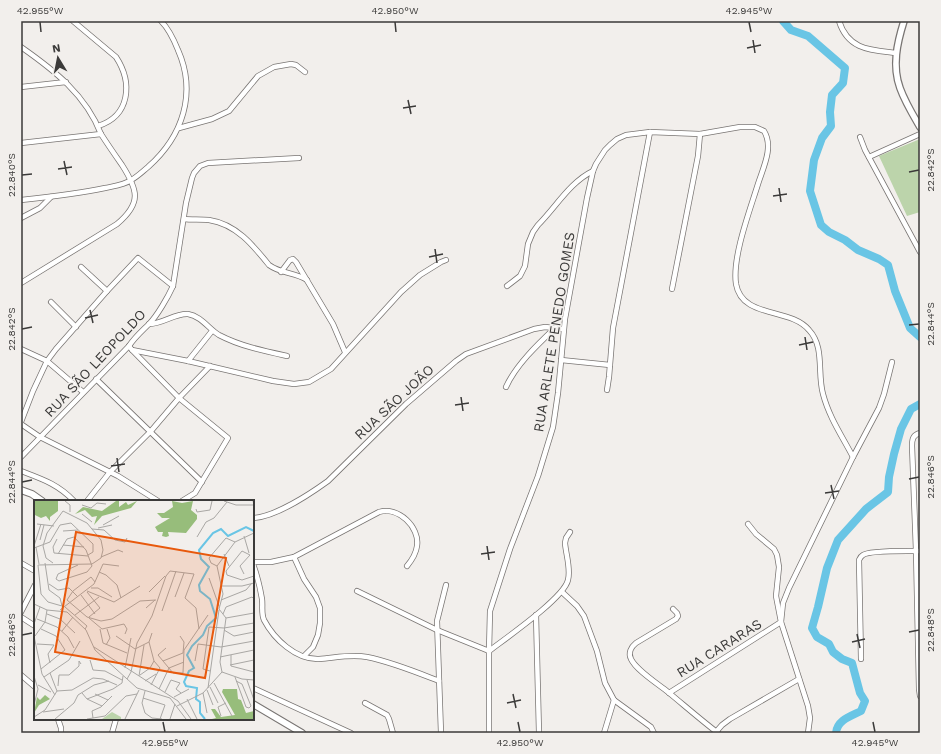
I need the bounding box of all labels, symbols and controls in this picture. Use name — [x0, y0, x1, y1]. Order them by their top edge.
text: 42.955°W — [17, 5, 64, 16]
text: 42.950°W — [371, 5, 419, 16]
text: 42.945°W — [726, 5, 773, 16]
north arrow — [38, 38, 78, 78]
text: N — [51, 42, 61, 56]
text: 22.842°S — [925, 148, 936, 192]
text: 22.840°S — [6, 153, 17, 197]
street label: RUA ARLETE PENEDO GOMES — [530, 231, 578, 433]
text: 22.844°S — [925, 302, 936, 346]
street label: RUA SÃO LEOPOLDO — [41, 306, 149, 420]
text: 22.842°S — [6, 307, 17, 351]
street label: RUA SÃO JOÃO — [351, 361, 437, 443]
text: 22.846°S — [925, 455, 936, 499]
text: 22.844°S — [6, 460, 17, 504]
inset map — [34, 500, 254, 720]
text: 22.848°S — [925, 608, 936, 652]
text: 22.846°S — [6, 613, 17, 657]
street label: RUA CARARAS — [674, 615, 764, 681]
text: 42.955°W — [142, 737, 189, 748]
text: 42.950°W — [496, 737, 544, 748]
text: 42.945°W — [852, 737, 899, 748]

